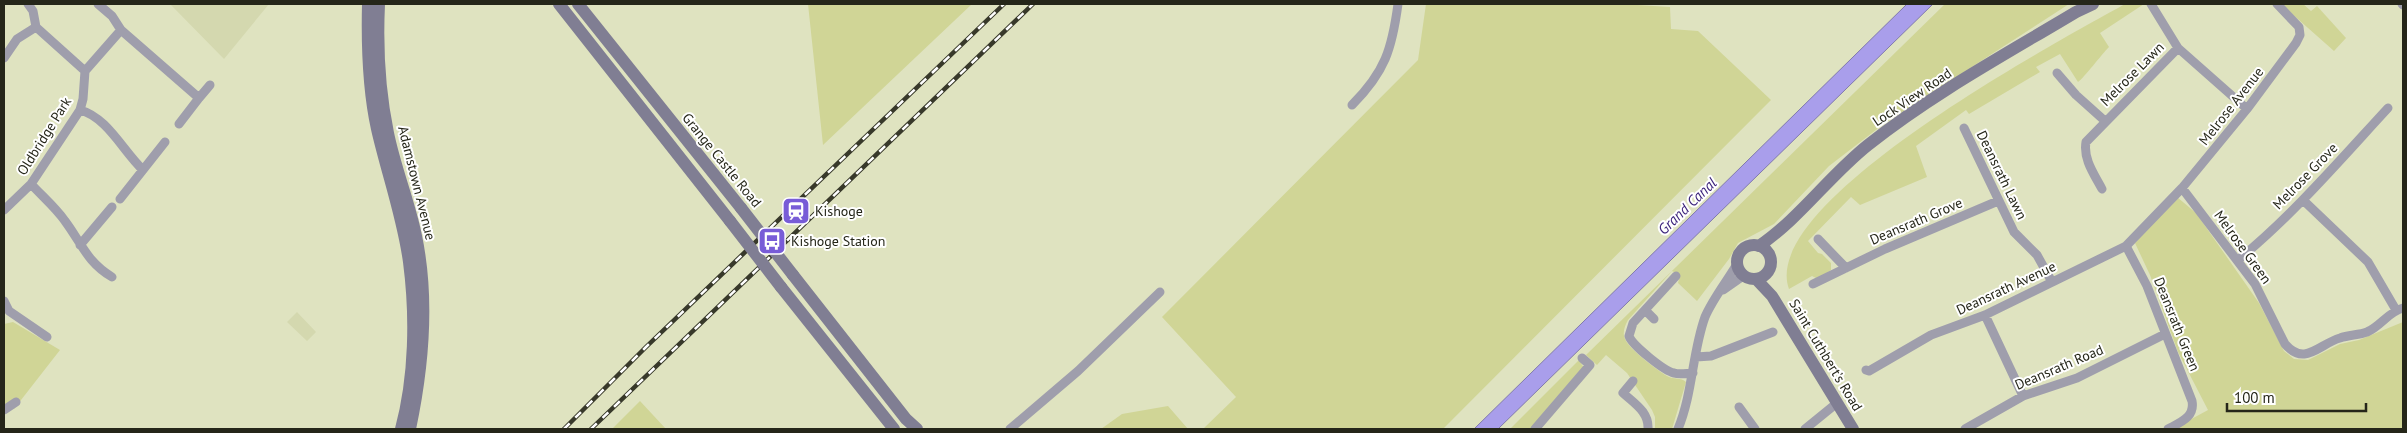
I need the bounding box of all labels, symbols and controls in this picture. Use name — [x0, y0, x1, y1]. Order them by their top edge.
street label: Melrose Lawn — [2096, 38, 2168, 110]
street label: Melrose Avenue — [2195, 63, 2267, 149]
street label: Lock View Road — [1869, 64, 1955, 130]
street label: Oldbridge Park — [13, 93, 75, 178]
street label: Grange Castle Road — [678, 109, 766, 211]
street label: Adamstown Avenue — [394, 124, 440, 242]
street label: Deansrath Lawn — [1973, 128, 2031, 222]
street label: Melrose Grove — [2269, 139, 2341, 213]
water label: Grand Canal — [1654, 173, 1720, 239]
street label: Deansrath Grove — [1867, 193, 1965, 249]
station icon: Kishoge — [781, 196, 811, 226]
place label: Kishoge — [815, 202, 863, 220]
street label: Melrose Green — [2210, 207, 2276, 287]
bus stop icon: Kishoge Station — [757, 226, 787, 256]
place label: Kishoge Station — [791, 232, 886, 250]
street label: Deansrath Avenue — [1953, 257, 2059, 319]
street label: Deansrath Green — [2150, 274, 2204, 374]
street label: Saint Cuthbert’s Road — [1785, 296, 1867, 414]
street label: Deansrath Road — [2012, 340, 2106, 394]
scale bar — [2227, 380, 2366, 412]
text: 100 m — [2234, 388, 2275, 407]

